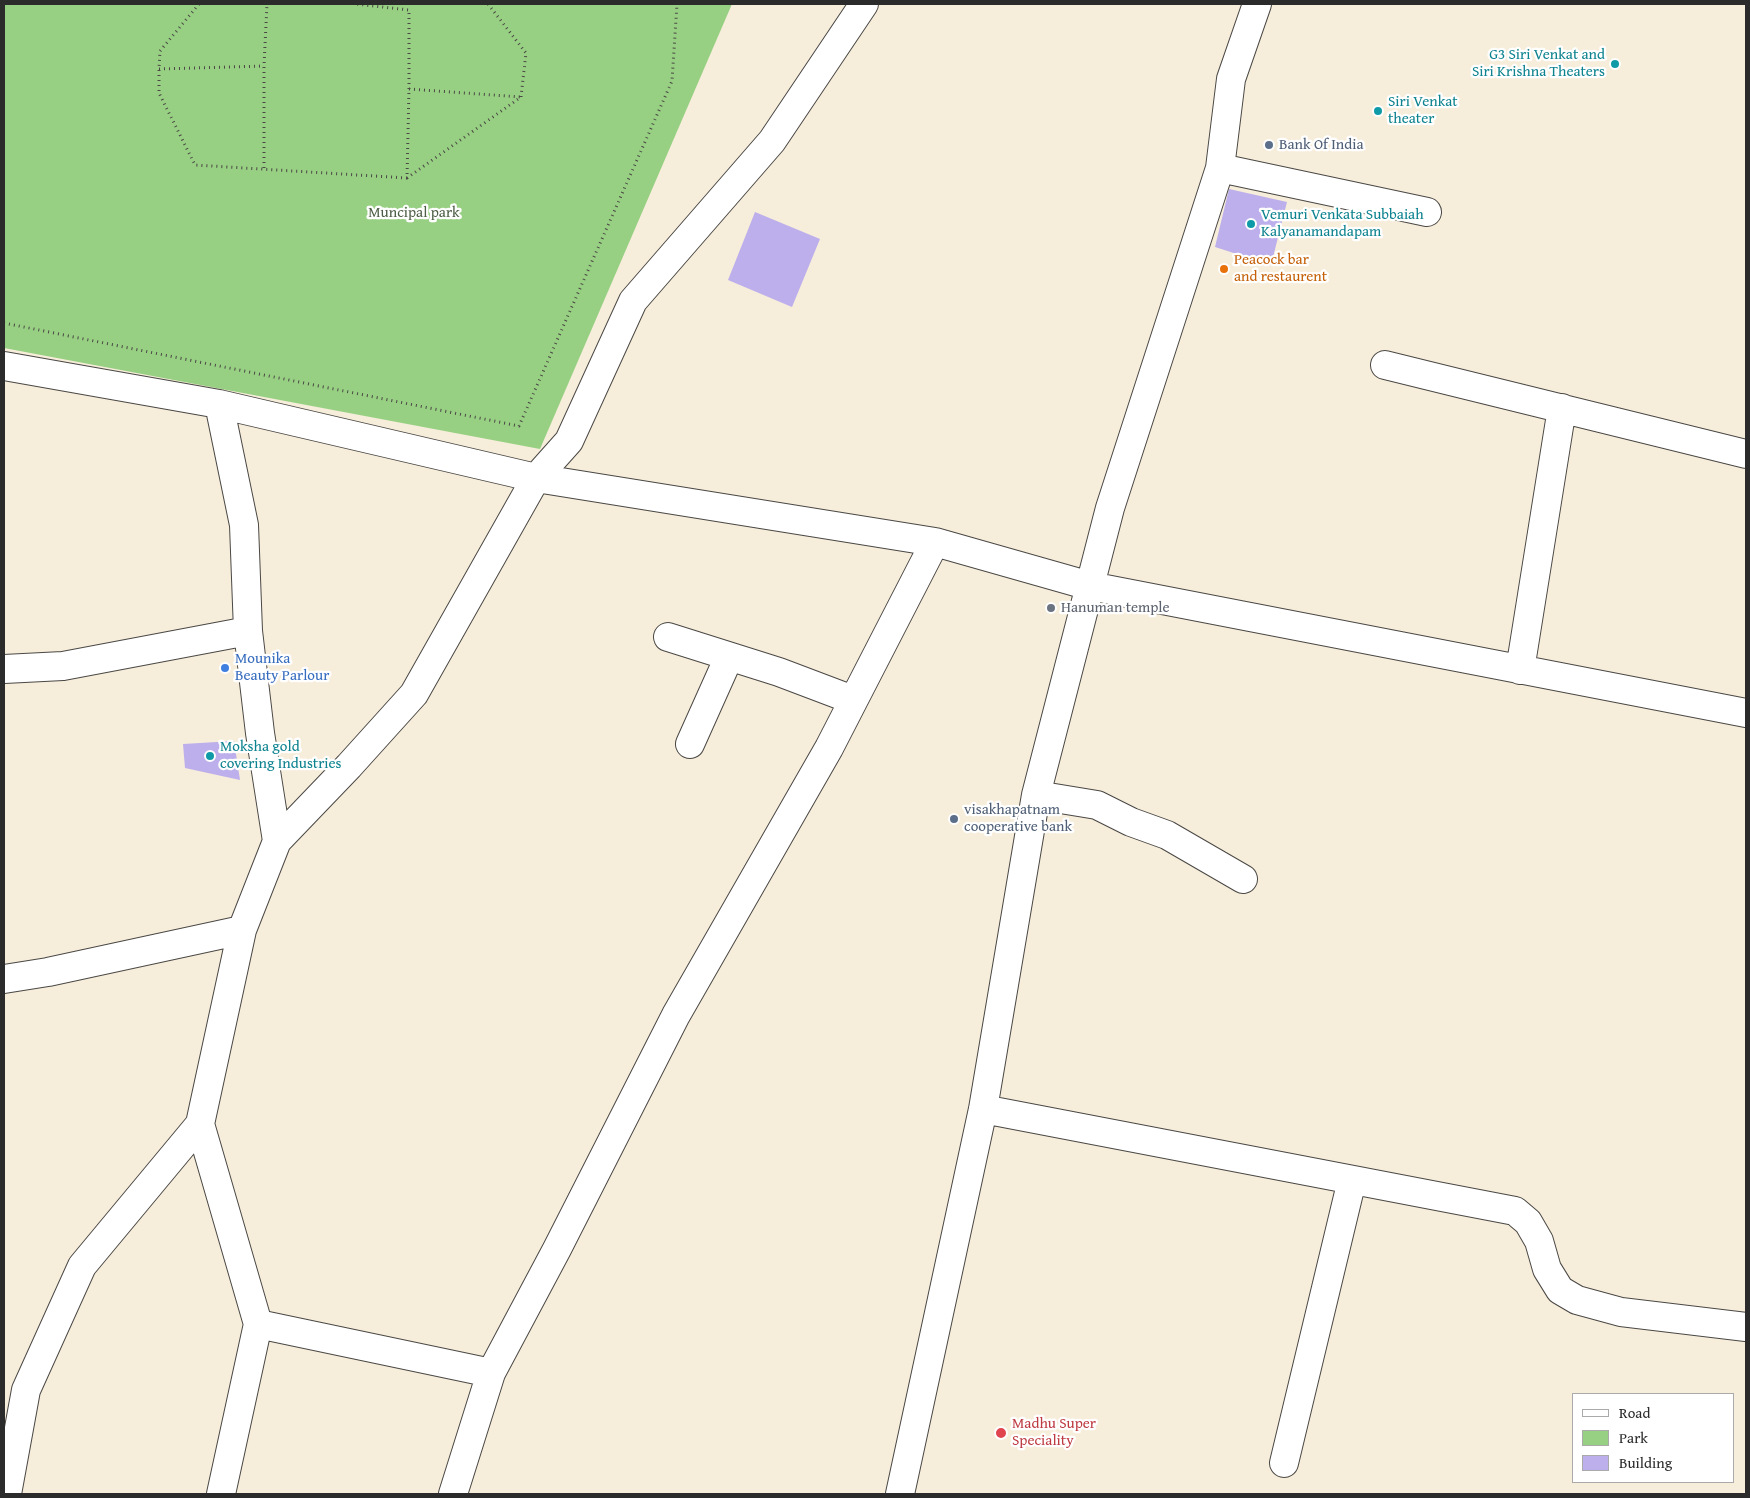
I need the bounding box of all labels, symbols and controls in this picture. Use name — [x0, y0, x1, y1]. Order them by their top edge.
place label: G3 Siri Venkat and Siri Krishna Theaters — [1472, 46, 1605, 81]
marker: G3 Siri Venkat and Siri Krishna Theaters — [1609, 58, 1621, 70]
place label: Siri Venkat theater — [1388, 93, 1458, 128]
marker: Siri Venkat theater — [1372, 105, 1384, 117]
place label: Bank Of India — [1279, 136, 1364, 154]
marker: Bank Of India — [1263, 139, 1275, 151]
park label: Muncipal park — [368, 204, 460, 222]
place label: Vemuri Venkata Subbaiah Kalyanamandapam — [1261, 206, 1424, 241]
marker: Vemuri Venkata Subbaiah Kalyanamandapam — [1245, 218, 1257, 230]
place label: Peacock bar and restaurent — [1234, 251, 1327, 286]
marker: Peacock bar and restaurent — [1218, 263, 1230, 275]
place label: Hanuman temple — [1061, 599, 1170, 617]
marker: Hanuman temple — [1045, 602, 1057, 614]
place label: Mounika Beauty Parlour — [235, 650, 329, 685]
marker: Mounika Beauty Parlour — [219, 662, 231, 674]
place label: Moksha gold covering Industries — [220, 738, 342, 773]
marker: Moksha gold covering Industries — [204, 750, 216, 762]
place label: visakhapatnam cooperative bank — [964, 801, 1072, 836]
marker: visakhapatnam cooperative bank — [948, 813, 960, 825]
legend — [1572, 1393, 1735, 1483]
text: Road — [1619, 1402, 1650, 1423]
place label: Madhu Super Speciality — [1012, 1415, 1096, 1450]
marker: Madhu Super Speciality — [994, 1426, 1008, 1440]
text: Park — [1619, 1427, 1648, 1448]
text: Building — [1619, 1452, 1672, 1473]

